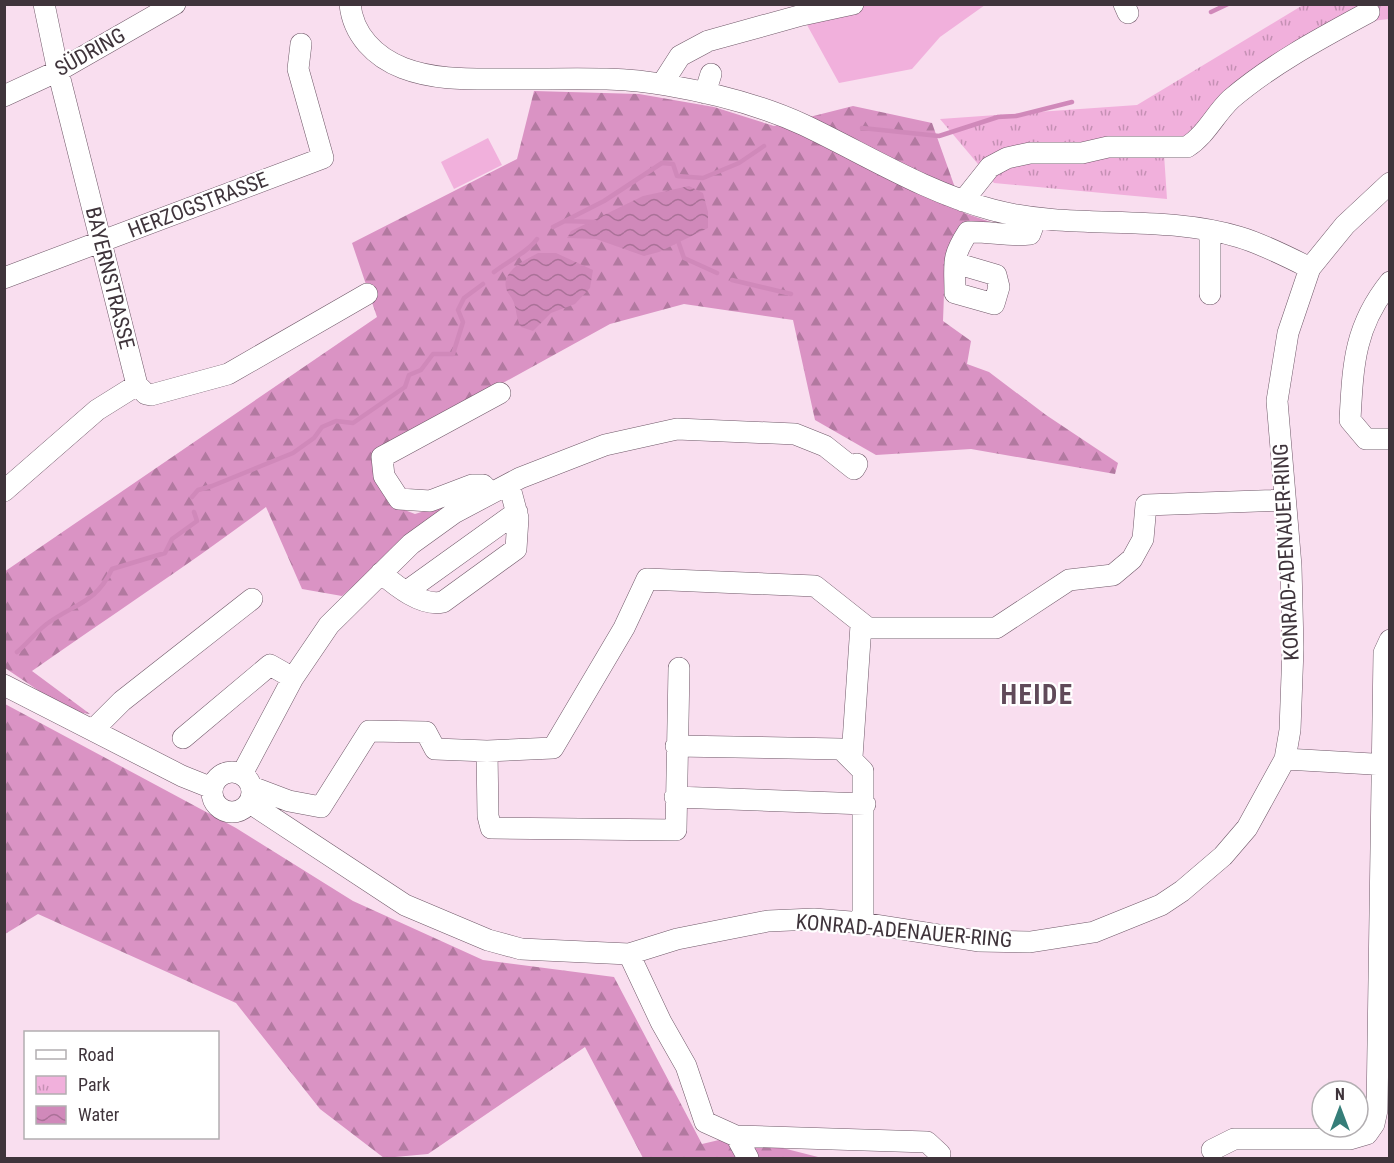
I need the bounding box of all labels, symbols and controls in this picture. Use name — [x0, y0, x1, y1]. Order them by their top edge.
street label: SÜDRING — [51, 23, 129, 81]
street label: HERZOGSTRASSE — [125, 167, 271, 243]
street label: BAYERNSTRASSE — [81, 204, 139, 352]
street label: KONRAD-ADENAUER-RING — [1268, 443, 1304, 661]
district label: HEIDE — [1000, 679, 1074, 711]
street label: KONRAD-ADENAUER-RING — [795, 910, 1013, 952]
legend — [24, 1031, 219, 1139]
text: Road — [78, 1044, 114, 1065]
text: Park — [78, 1074, 110, 1095]
north arrow — [1310, 1079, 1370, 1139]
text: N — [1335, 1085, 1345, 1104]
text: Water — [78, 1104, 120, 1125]

